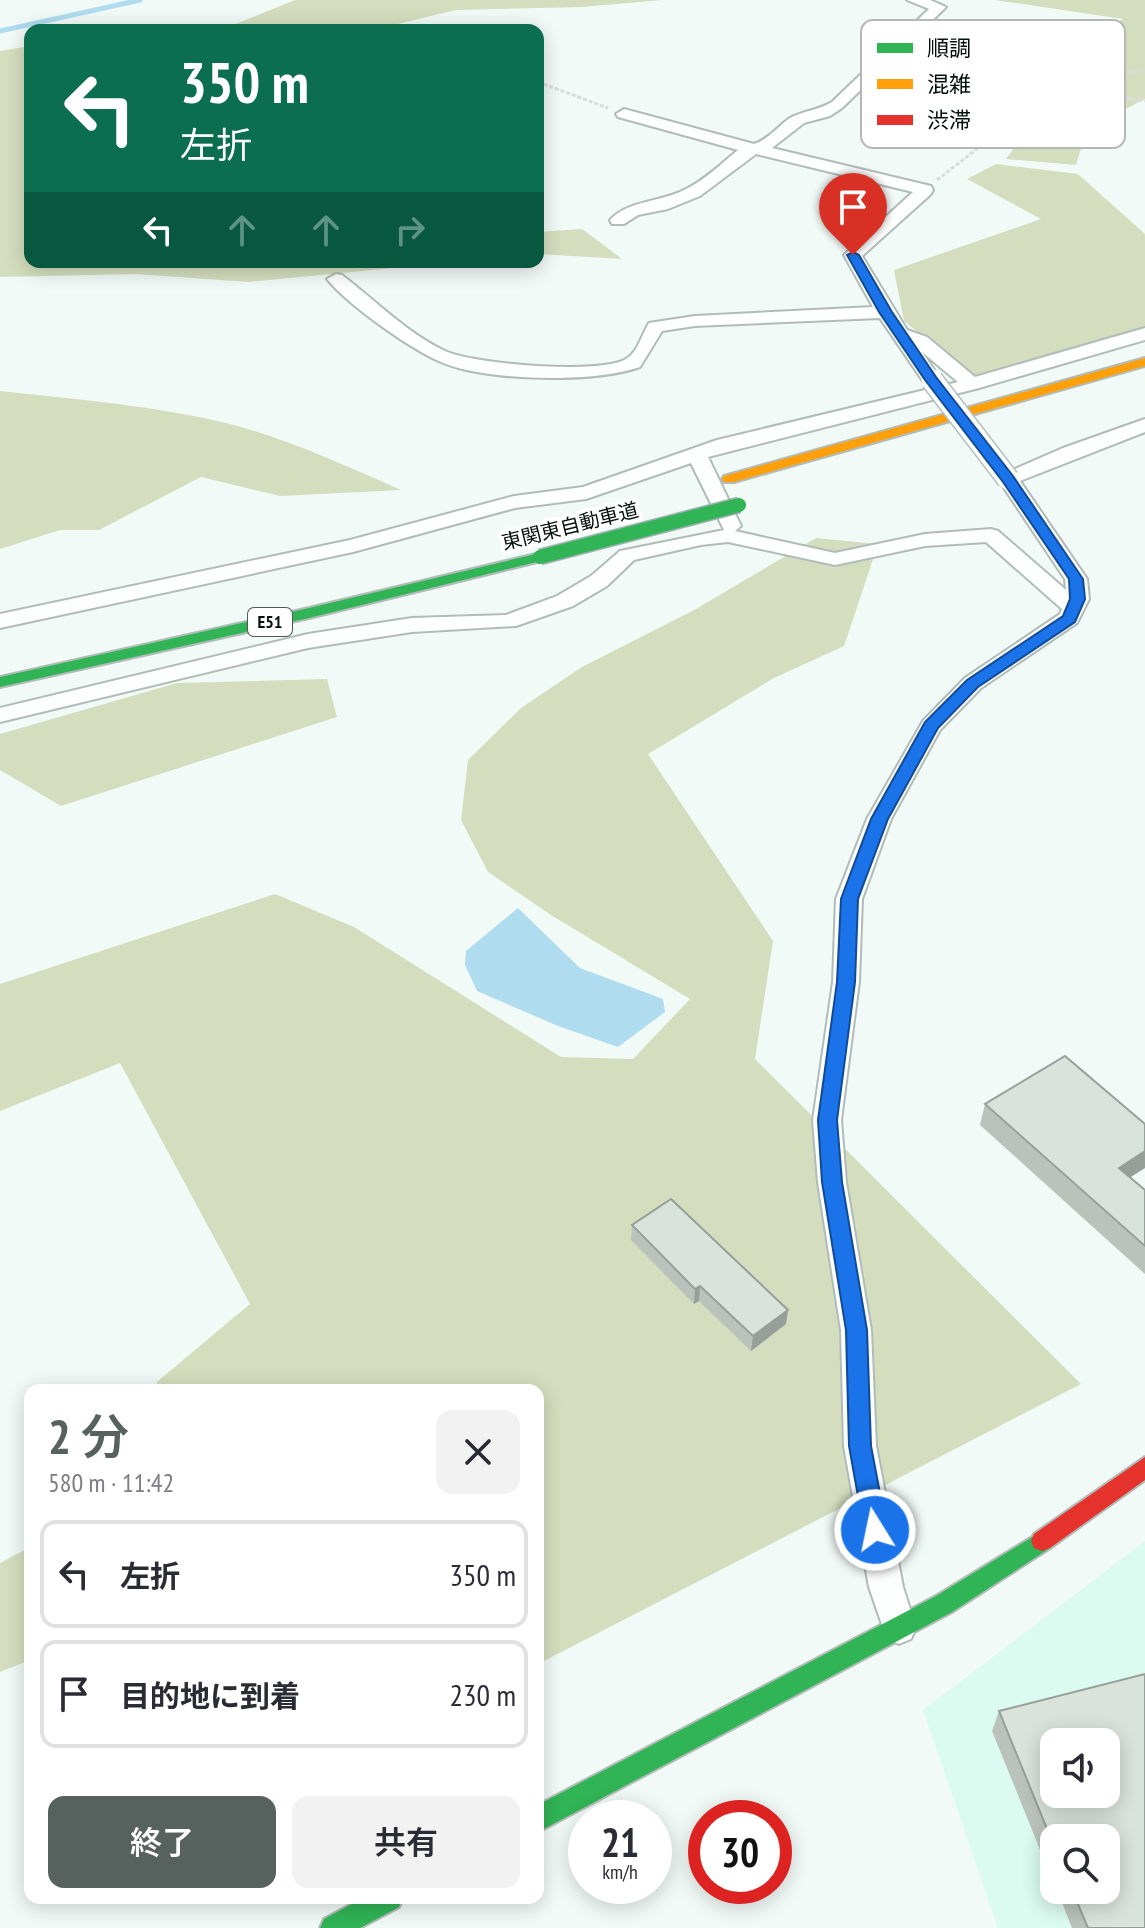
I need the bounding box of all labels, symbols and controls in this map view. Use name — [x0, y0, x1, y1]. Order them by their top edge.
legend — [861, 20, 1125, 148]
text: 順調 — [927, 34, 971, 62]
text: 350 m — [180, 46, 309, 118]
icon: left — [48, 56, 152, 160]
text: 混雑 — [927, 70, 971, 98]
text: 渋滞 — [927, 106, 971, 134]
text: 左折 — [180, 121, 252, 168]
pin — [819, 173, 887, 255]
icon: arrive — [831, 185, 875, 229]
icon: left — [136, 208, 180, 252]
icon: ahead — [220, 208, 264, 252]
icon: ahead — [304, 208, 348, 252]
icon: right — [388, 208, 432, 252]
street label: 東関東自動車道 — [499, 496, 641, 556]
road number: E51 — [248, 608, 292, 636]
text: 2 分 — [48, 1405, 129, 1467]
button: close — [436, 1410, 520, 1494]
text: 580 m · 11:42 — [48, 1466, 174, 1499]
position arrow — [833, 1488, 917, 1572]
icon: left — [52, 1552, 96, 1596]
text: 350 m — [450, 1555, 516, 1594]
text: 左折 — [120, 1556, 180, 1595]
icon: arrive — [52, 1672, 96, 1716]
text: 230 m — [450, 1675, 516, 1714]
text: 目的地に到着 — [120, 1676, 300, 1715]
map controls — [1040, 1728, 1120, 1904]
button: sound — [1040, 1728, 1120, 1808]
button: 終了 — [48, 1796, 276, 1888]
button: 共有 — [292, 1796, 520, 1888]
speed limit sign: 30 — [688, 1800, 792, 1904]
text: 21 — [601, 1816, 639, 1868]
button: search — [1040, 1824, 1120, 1904]
text: km/h — [602, 1859, 638, 1885]

